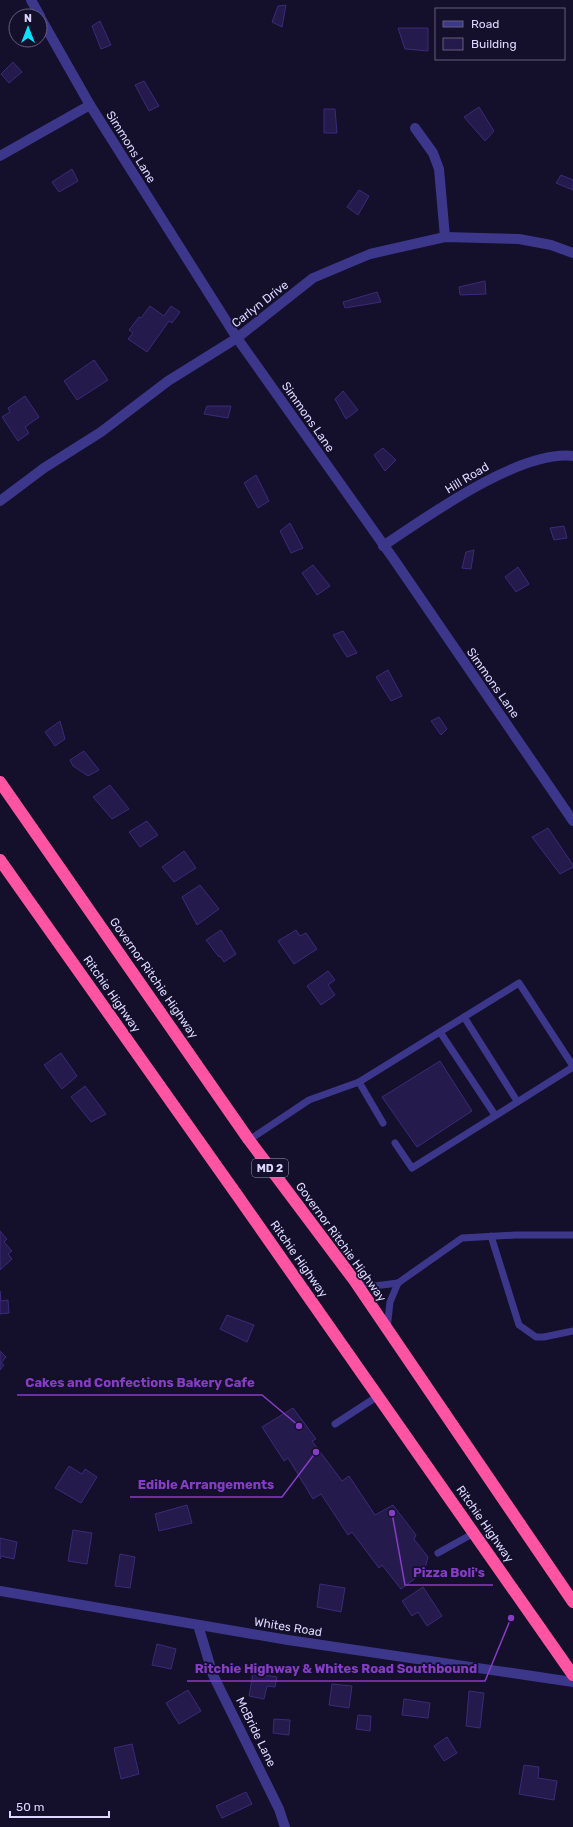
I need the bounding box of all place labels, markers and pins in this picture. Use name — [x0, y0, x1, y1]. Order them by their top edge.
callout: Cakes and Confections Bakery Cafe — [17, 1370, 262, 1395]
callout: Edible Arrangements — [130, 1472, 282, 1497]
callout: Pizza Boli's — [405, 1560, 493, 1585]
callout: Ritchie Highway & Whites Road Southbound — [187, 1656, 485, 1681]

